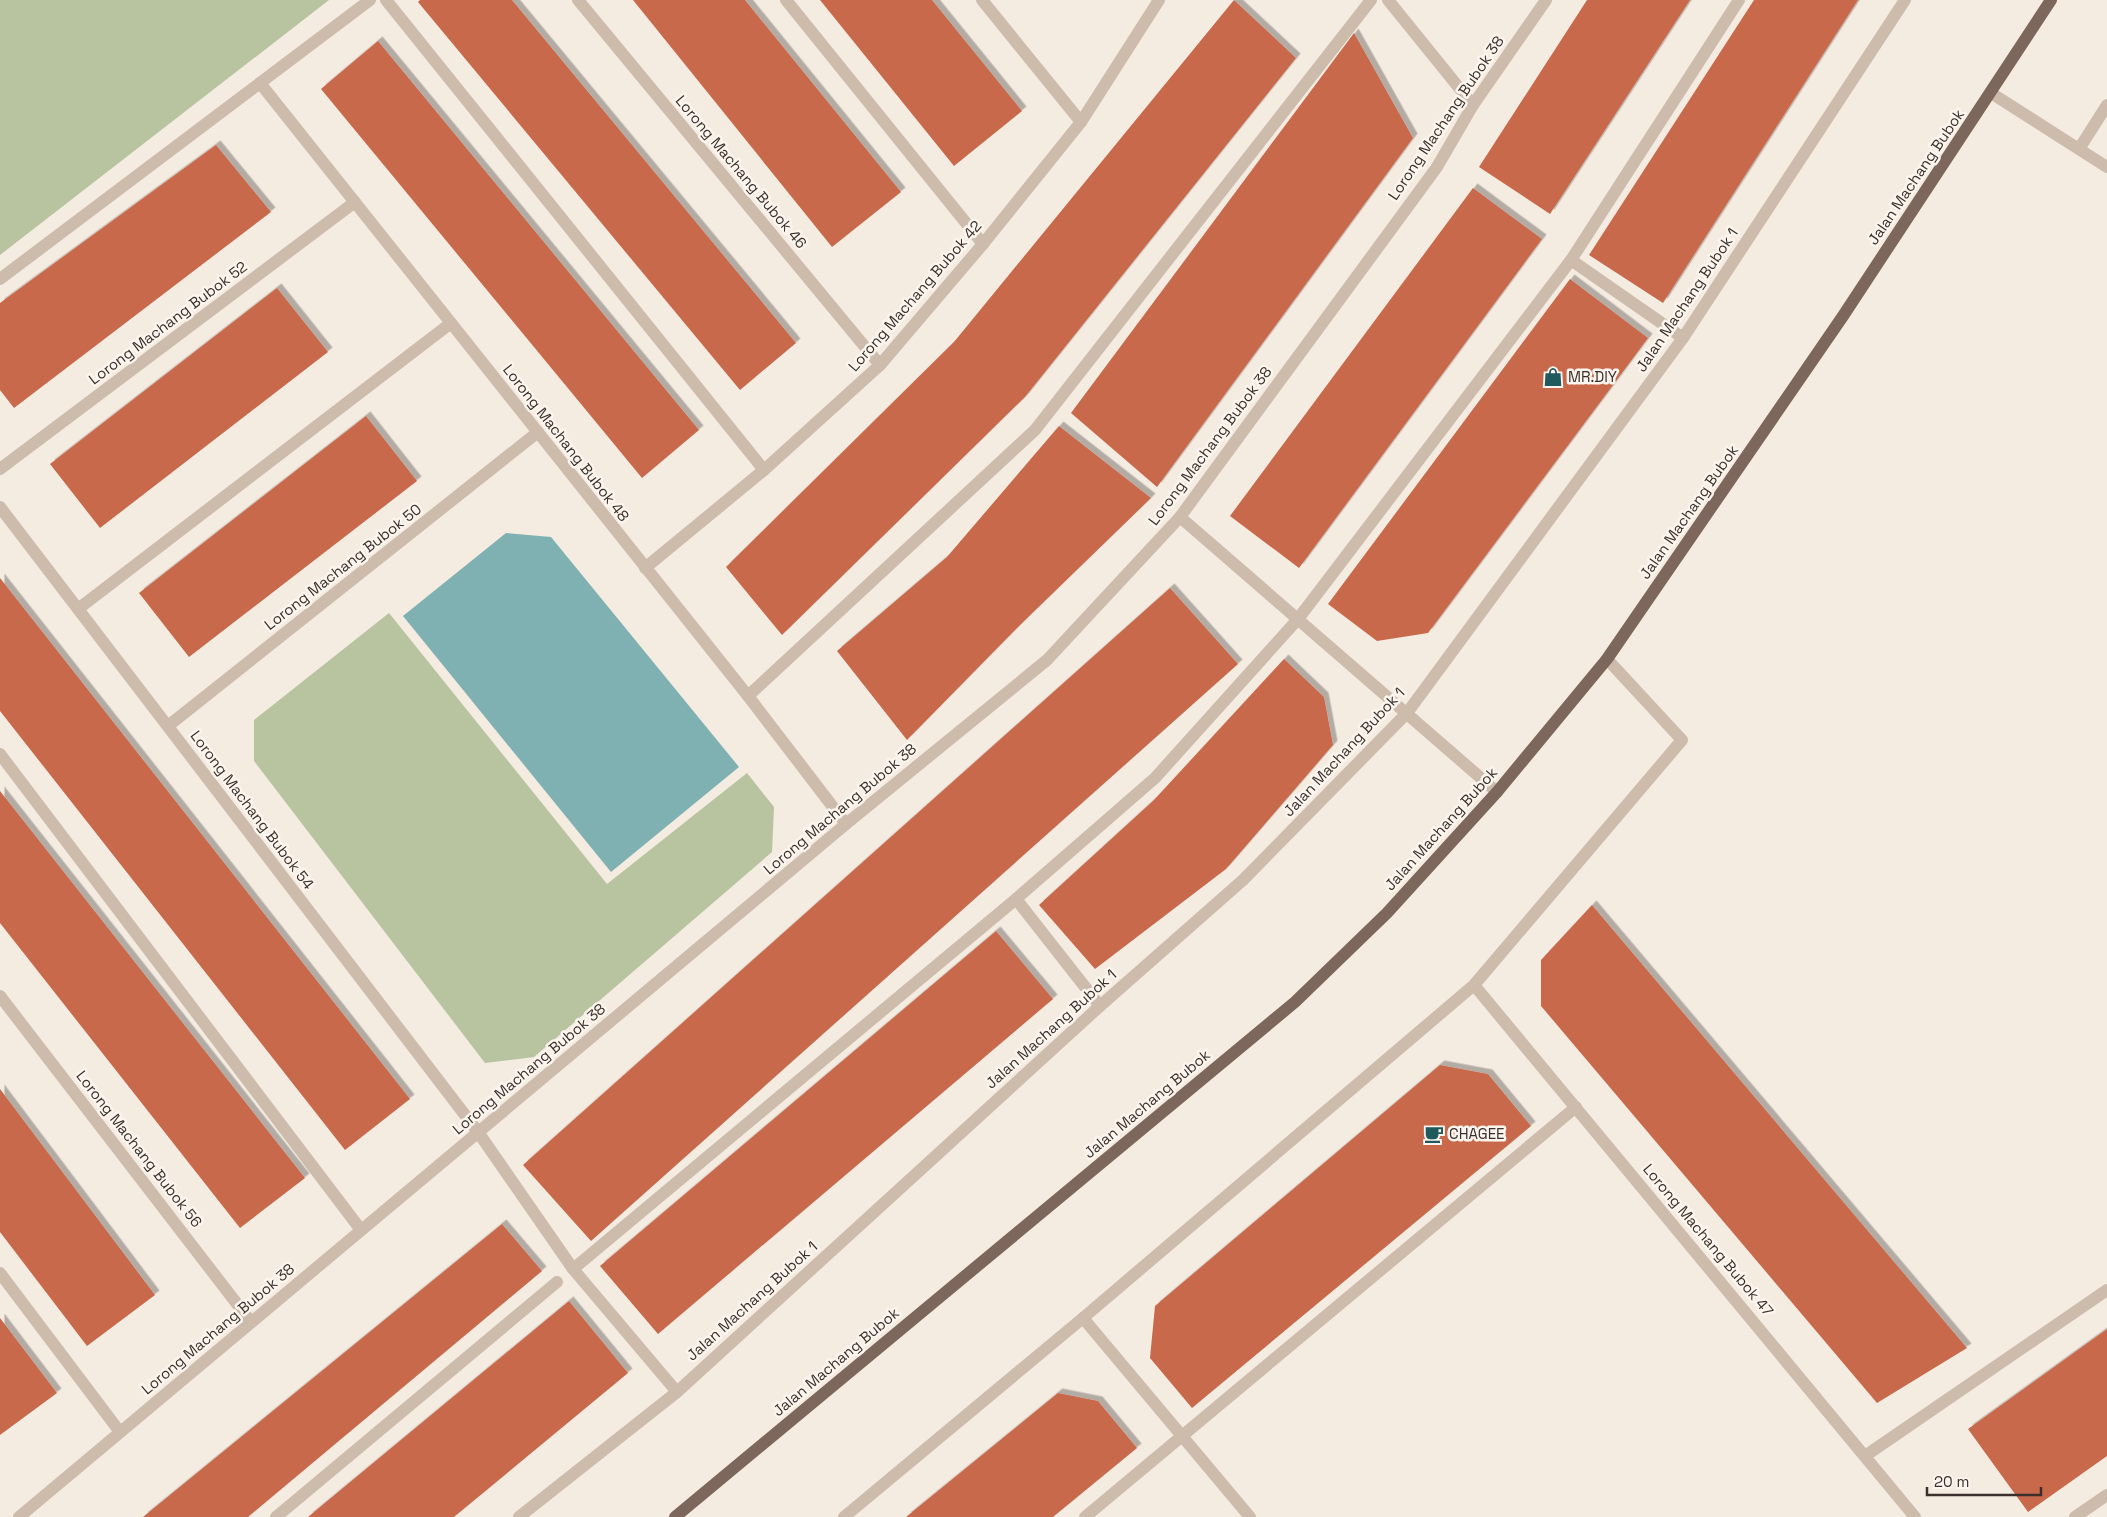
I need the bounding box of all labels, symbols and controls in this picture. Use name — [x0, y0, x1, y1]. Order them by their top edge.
street label: Lorong Machang Bubok 38 — [1383, 32, 1508, 203]
street label: Lorong Machang Bubok 46 — [672, 91, 811, 252]
street label: Jalan Machang Bubok — [1863, 105, 1968, 248]
street label: Lorong Machang Bubok 42 — [844, 216, 985, 375]
street label: Jalan Machang Bubok 1 — [1631, 224, 1742, 375]
street label: Lorong Machang Bubok 52 — [85, 257, 251, 388]
street label: Lorong Machang Bubok 48 — [499, 360, 634, 525]
street label: Lorong Machang Bubok 38 — [1144, 363, 1276, 529]
shop icon: MR.DIY — [1542, 366, 1564, 388]
place label: MR.DIY — [1568, 367, 1617, 386]
street label: Jalan Machang Bubok — [1635, 441, 1742, 582]
street label: Lorong Machang Bubok 50 — [260, 499, 425, 634]
street label: Jalan Machang Bubok 1 — [1279, 683, 1408, 820]
street label: Lorong Machang Bubok 54 — [186, 727, 318, 893]
street label: Lorong Machang Bubok 38 — [759, 739, 920, 878]
street label: Jalan Machang Bubok — [1380, 763, 1501, 894]
street label: Jalan Machang Bubok 1 — [981, 965, 1120, 1092]
street label: Lorong Machang Bubok 38 — [448, 999, 609, 1138]
street label: Jalan Machang Bubok — [1079, 1045, 1214, 1162]
street label: Lorong Machang Bubok 56 — [72, 1067, 207, 1231]
cafe icon: CHAGEE — [1423, 1123, 1445, 1145]
place label: CHAGEE — [1449, 1124, 1505, 1143]
street label: Lorong Machang Bubok 47 — [1639, 1160, 1778, 1320]
street label: Jalan Machang Bubok 1 — [682, 1237, 821, 1364]
street label: Lorong Machang Bubok 38 — [137, 1259, 298, 1398]
street label: Jalan Machang Bubok — [768, 1303, 903, 1420]
scale bar — [1927, 1464, 2041, 1496]
text: 20 m — [1934, 1472, 1969, 1491]

